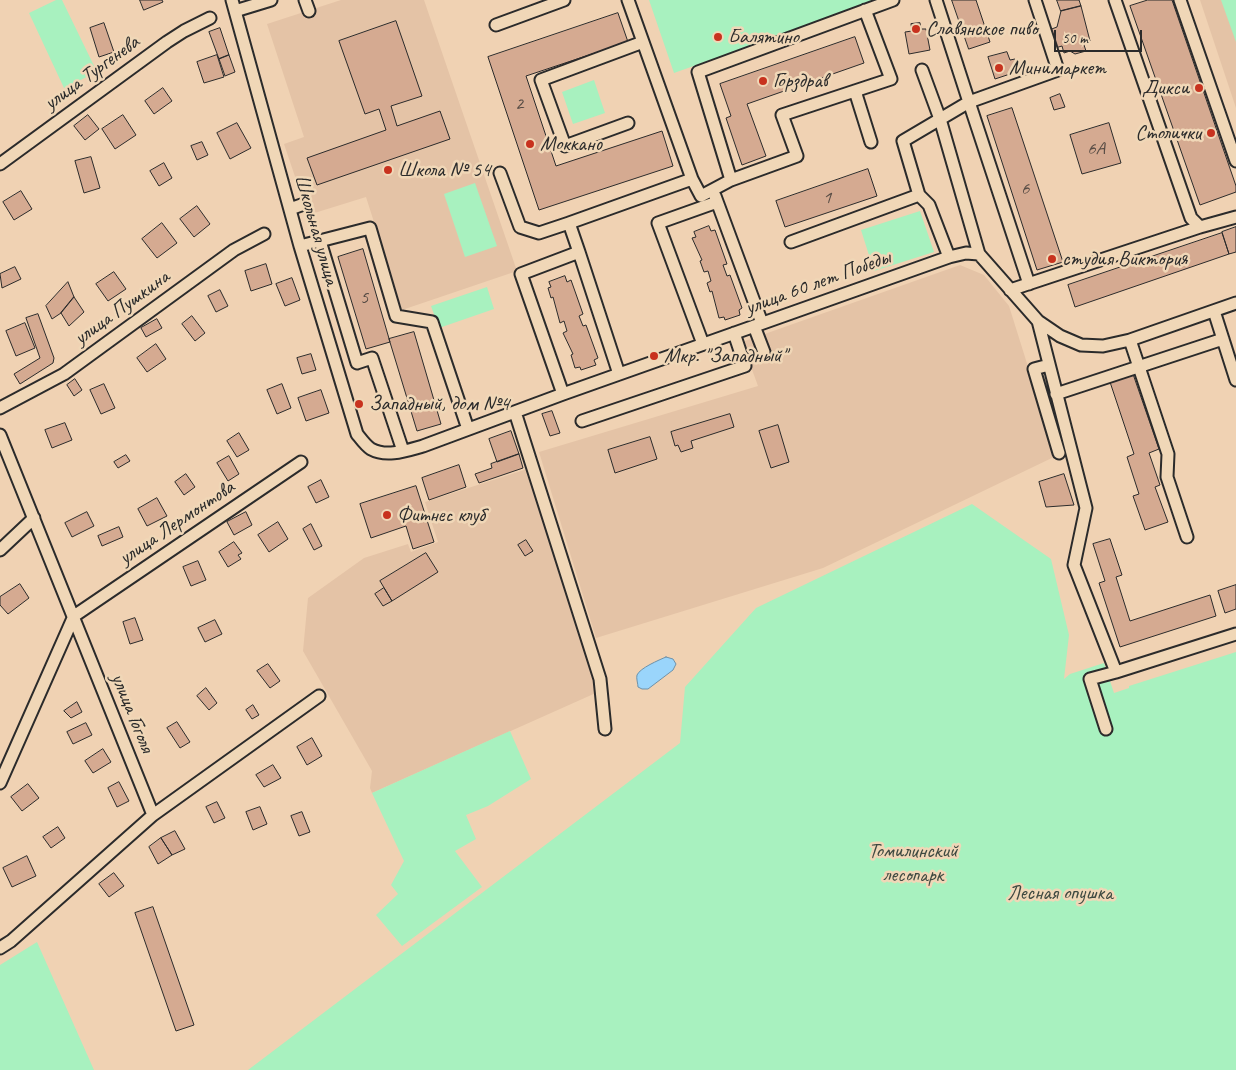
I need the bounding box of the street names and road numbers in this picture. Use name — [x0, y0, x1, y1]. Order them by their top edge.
street label: улица Тургенева — [39, 30, 145, 116]
street label: Школьная улица — [288, 172, 344, 288]
street label: улица 60 лет Победы — [742, 245, 894, 321]
street label: улица Пушкина — [69, 265, 175, 351]
street label: улица Лермонтова — [114, 475, 240, 571]
street label: улица Гоголя — [105, 670, 159, 756]

